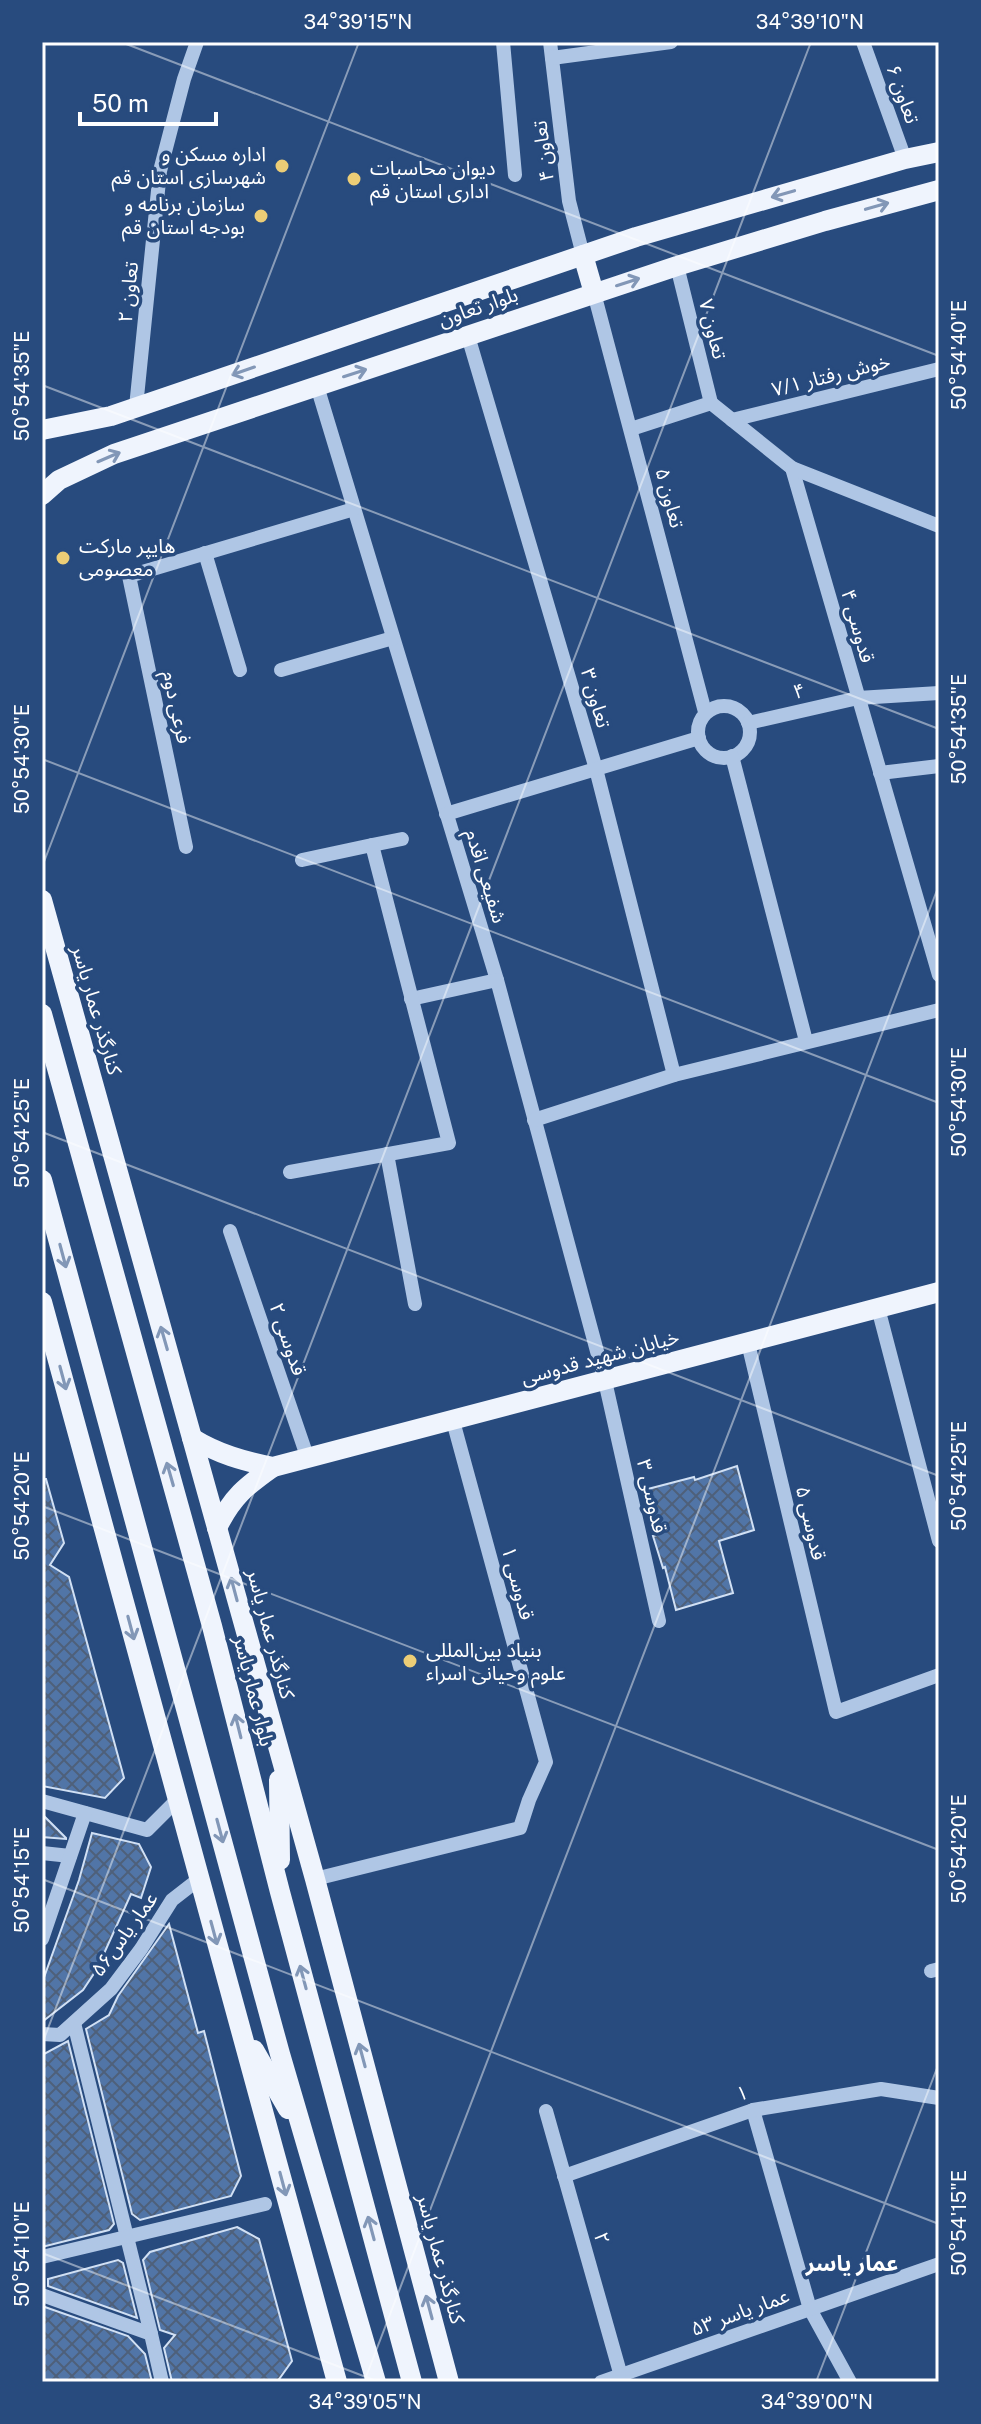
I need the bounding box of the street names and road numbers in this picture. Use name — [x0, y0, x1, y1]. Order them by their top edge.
street label: تعاون ۶ — [881, 61, 925, 127]
street label: تعاون ۴ — [527, 119, 559, 183]
street label: تعاون ۲ — [113, 260, 143, 324]
street label: بلوار تعاون — [435, 282, 521, 332]
street label: تعاون ۷ — [694, 296, 732, 362]
street label: خوش رفتار ۷/۱ — [769, 349, 893, 401]
street label: تعاون ۵ — [650, 465, 690, 531]
street label: قدوسی ۴ — [836, 587, 880, 666]
street label: تعاون ۳ — [576, 665, 616, 731]
street label: فرعی دوم — [155, 668, 196, 746]
street label: ۴ — [791, 678, 807, 704]
street label: شفیعی اقدم — [457, 826, 512, 927]
street label: کنارگذر عمار یاسر — [67, 942, 127, 1078]
street label: قدوسی ۲ — [264, 1300, 312, 1379]
street label: خیابان شهید قدوسی — [518, 1324, 682, 1390]
street label: قدوسی ۳ — [632, 1457, 672, 1535]
street label: قدوسی ۵ — [791, 1484, 831, 1562]
street label: قدوسی ۱ — [497, 1544, 539, 1622]
street label: کنارگذر عمار یاسر — [242, 1565, 300, 1702]
street label: بلوار عمار یاسر — [228, 1632, 279, 1749]
street label: عمار یاس۵۶ — [85, 1887, 163, 1981]
street label: ۱ — [733, 2080, 751, 2106]
street label: کنارگذر عمار یاسر — [412, 2190, 470, 2327]
street label: ۲ — [589, 2229, 615, 2247]
street label: عمار یاسر ۵۳ — [688, 2283, 792, 2341]

